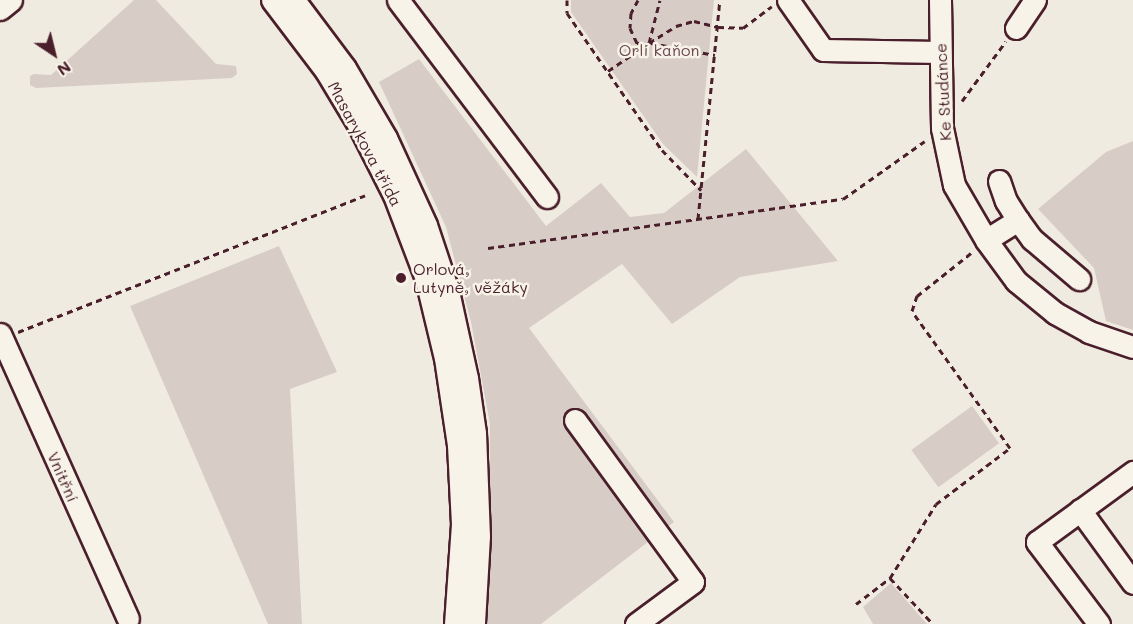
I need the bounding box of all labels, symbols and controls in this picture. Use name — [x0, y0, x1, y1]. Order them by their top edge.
north arrow — [24, 24, 84, 84]
park label: Orlí kaňon — [619, 40, 699, 60]
street label: Ke Studánce — [931, 43, 955, 141]
text: N — [54, 57, 76, 81]
street label: Masarykova třída — [324, 78, 406, 210]
place label: Orlová, Lutyně, věžáky — [413, 259, 528, 297]
marker: Orlová, Lutyně, věžáky — [394, 271, 408, 285]
street label: Vnitřní — [43, 449, 83, 505]

